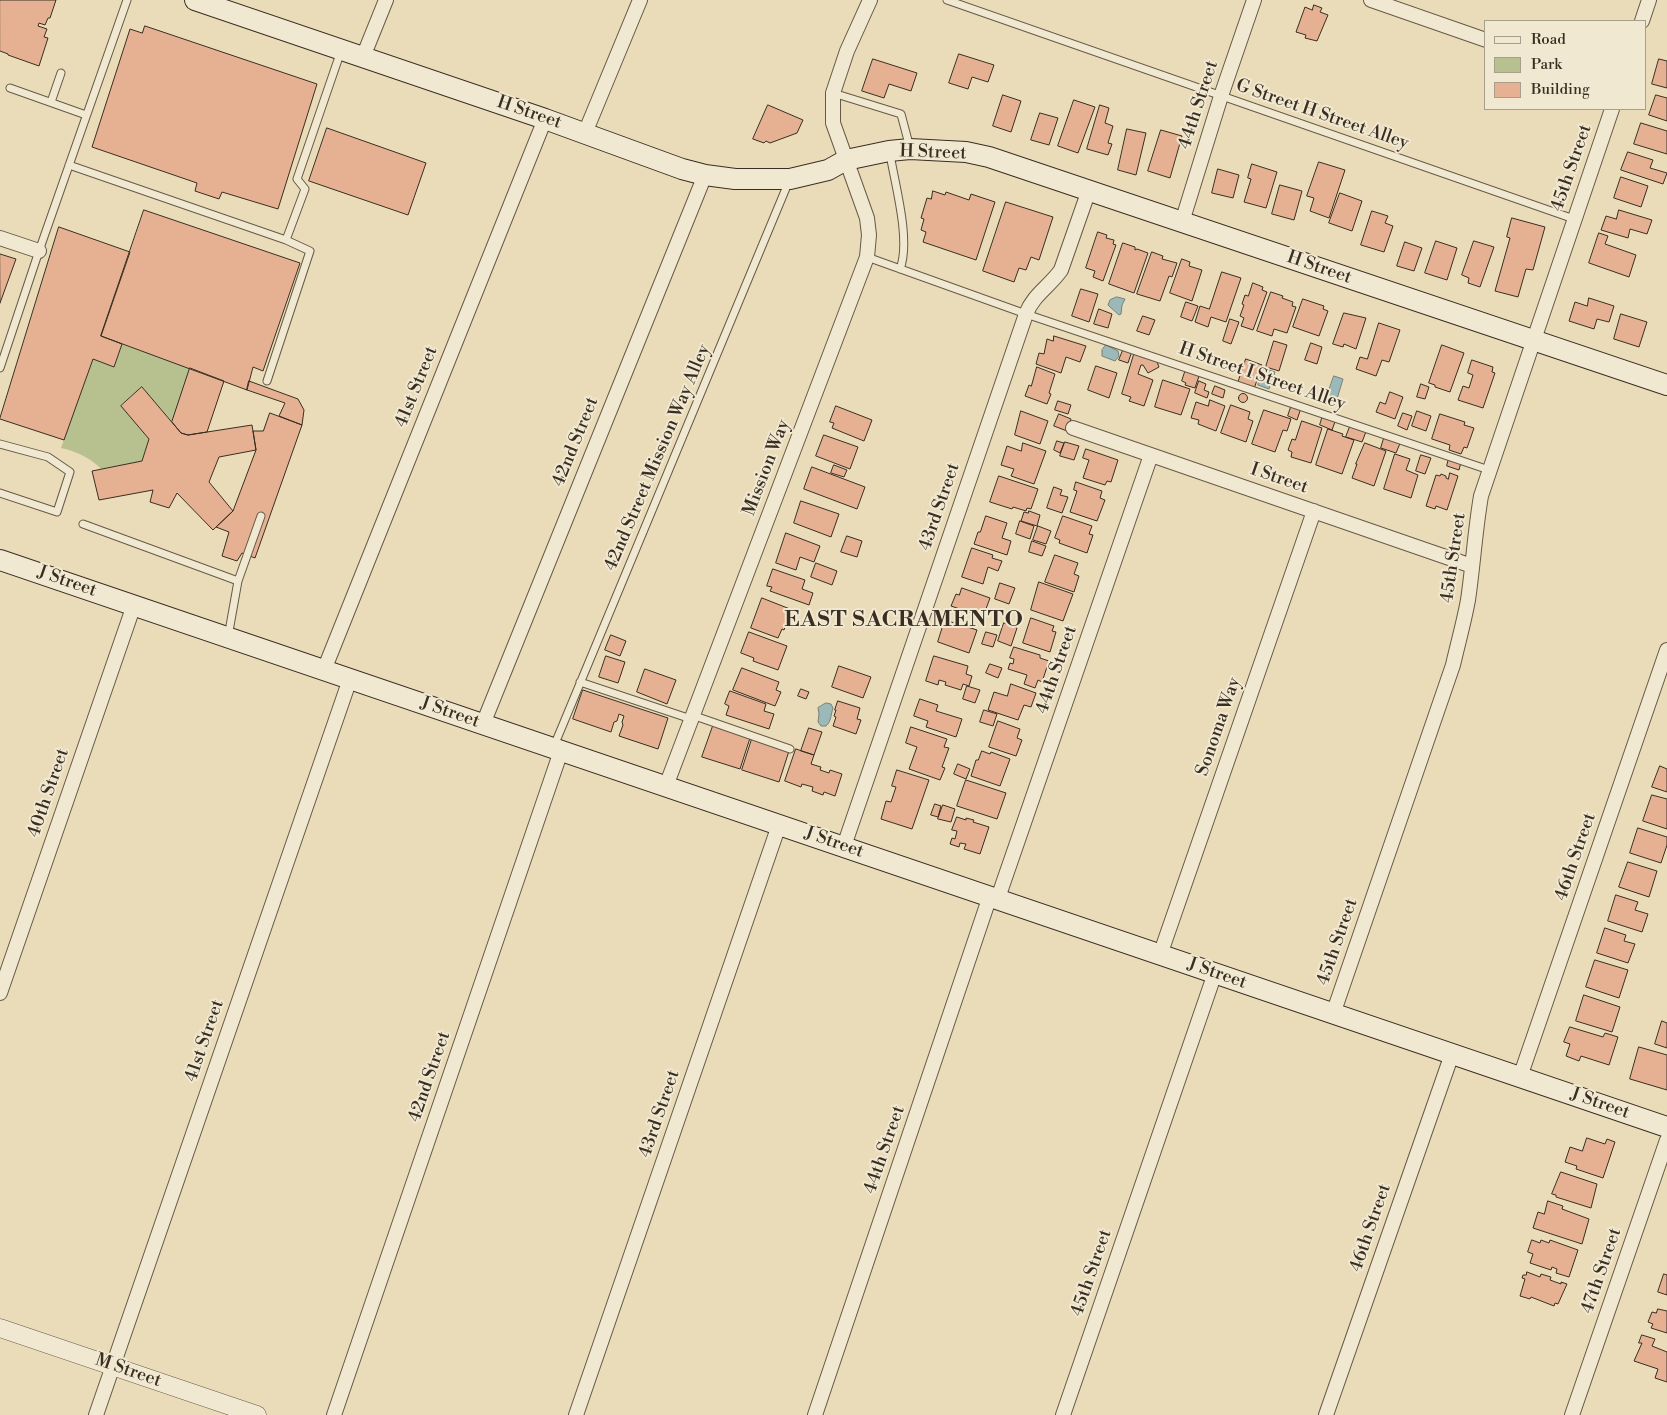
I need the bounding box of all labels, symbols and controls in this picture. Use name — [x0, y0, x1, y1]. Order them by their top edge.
legend — [1484, 20, 1647, 110]
text: Road — [1531, 30, 1566, 49]
text: Park — [1531, 55, 1562, 74]
street label: 44th Street — [1175, 58, 1223, 152]
street label: G Street H Street Alley — [1233, 75, 1411, 155]
text: Building — [1531, 80, 1590, 99]
street label: H Street — [494, 92, 564, 134]
street label: 45th Street — [1547, 122, 1597, 214]
street label: H Street — [899, 141, 967, 165]
street label: H Street — [1284, 247, 1354, 289]
street label: H Street I Street Alley — [1176, 338, 1348, 416]
street label: 42nd Street Mission Way Alley — [600, 342, 716, 574]
street label: 41st Street — [391, 343, 443, 431]
street label: 42nd Street — [548, 394, 604, 490]
street label: Mission Way — [739, 417, 795, 519]
street label: I Street — [1247, 459, 1311, 499]
street label: 43rd Street — [915, 460, 965, 554]
street label: 45th Street — [1437, 512, 1471, 604]
street label: J Street — [35, 562, 99, 602]
district label: EAST SACRAMENTO — [782, 608, 1026, 634]
street label: 44th Street — [1032, 623, 1082, 717]
street label: Sonoma Way — [1192, 675, 1246, 779]
street label: J Street — [418, 693, 482, 733]
street label: 40th Street — [24, 746, 74, 840]
street label: 46th Street — [1551, 810, 1601, 904]
street label: J Street — [802, 823, 866, 863]
street label: 45th Street — [1313, 896, 1363, 988]
street label: J Street — [1185, 954, 1249, 994]
street label: 41st Street — [181, 997, 229, 1085]
street label: 42nd Street — [404, 1029, 456, 1125]
street label: 43rd Street — [635, 1067, 685, 1161]
street label: J Street — [1568, 1084, 1632, 1124]
street label: 44th Street — [860, 1103, 910, 1197]
street label: 46th Street — [1346, 1181, 1396, 1275]
street label: 47th Street — [1577, 1225, 1627, 1317]
street label: 45th Street — [1067, 1227, 1117, 1319]
street label: M Street — [92, 1350, 164, 1392]

